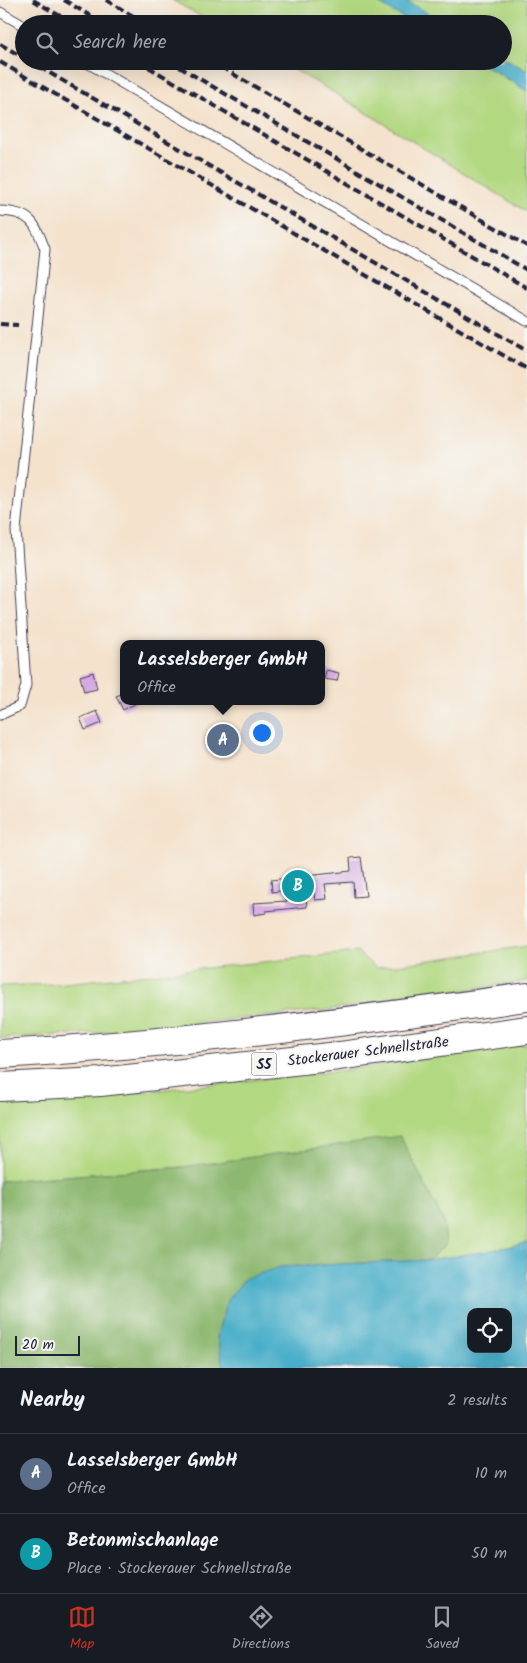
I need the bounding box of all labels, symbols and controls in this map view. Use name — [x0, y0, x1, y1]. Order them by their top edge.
search box — [15, 15, 512, 70]
text: Search here — [73, 28, 167, 58]
icon: search — [33, 29, 61, 57]
popup — [120, 640, 325, 705]
text: Lasselsberger GmbH — [137, 645, 308, 675]
text: Office — [137, 675, 176, 700]
your location — [249, 720, 275, 746]
pin: A — [207, 721, 239, 759]
pin: B — [282, 867, 314, 905]
street label: Stockerauer Schnellstraße — [286, 1030, 450, 1074]
road number: S5 — [252, 1052, 276, 1076]
map controls — [467, 1308, 512, 1353]
button: locate — [467, 1308, 512, 1353]
scale bar — [15, 1333, 80, 1356]
text: 20 m — [22, 1334, 54, 1356]
text: Nearby — [20, 1384, 85, 1417]
text: 2 results — [447, 1388, 507, 1413]
text: Lasselsberger GmbH — [67, 1446, 238, 1476]
text: A — [31, 1461, 41, 1486]
text: 10 m — [475, 1461, 507, 1486]
text: Office — [67, 1476, 106, 1501]
text: Betonmischanlage — [67, 1526, 219, 1556]
text: B — [31, 1541, 41, 1566]
text: 50 m — [471, 1541, 507, 1566]
text: Place · Stockerauer Schnellstraße — [67, 1556, 291, 1581]
tab: Map — [68, 1603, 96, 1655]
tab: Directions — [232, 1603, 290, 1655]
tab: Saved — [426, 1603, 459, 1655]

